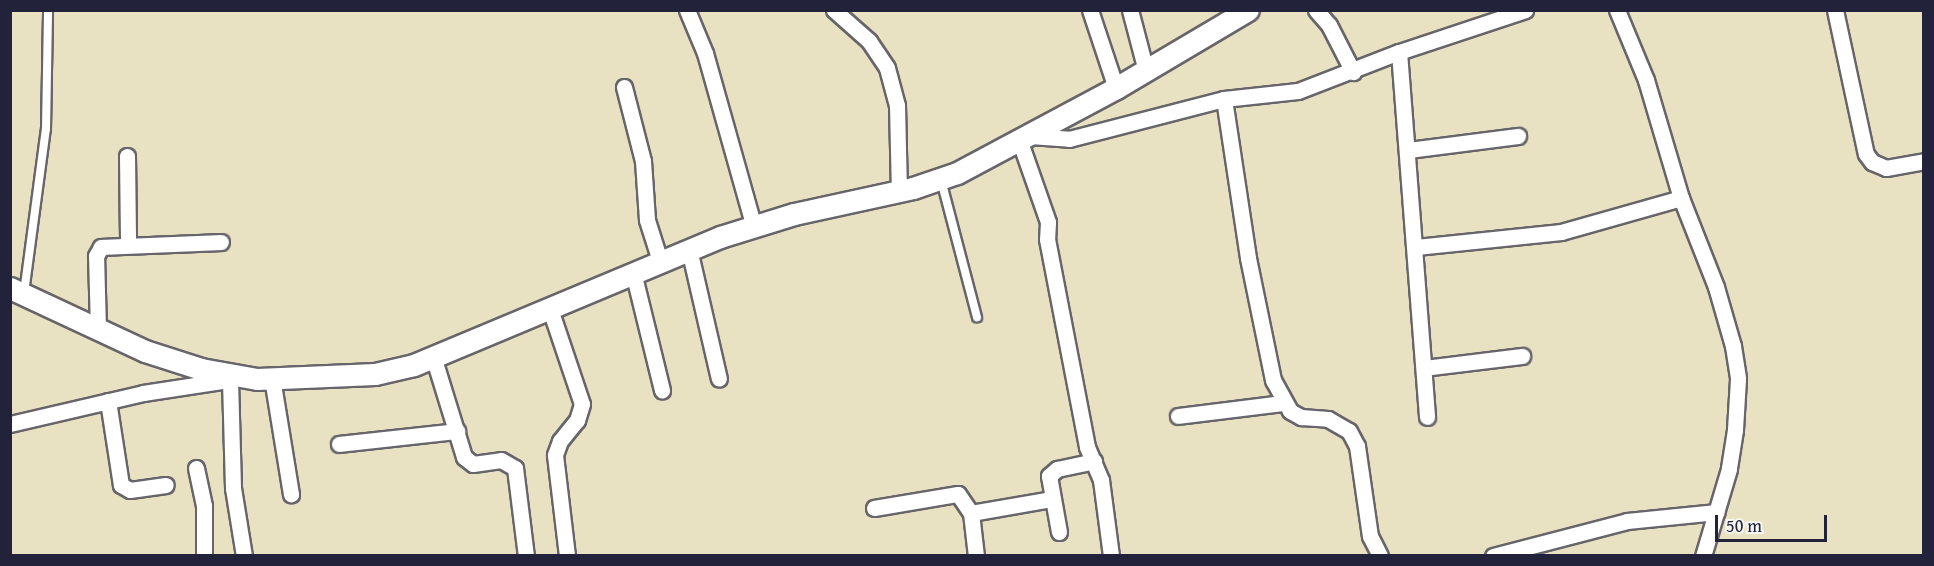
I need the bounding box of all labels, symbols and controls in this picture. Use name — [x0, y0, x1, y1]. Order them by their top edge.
scale bar — [1718, 503, 1830, 541]
text: 50 m — [1726, 512, 1762, 539]

